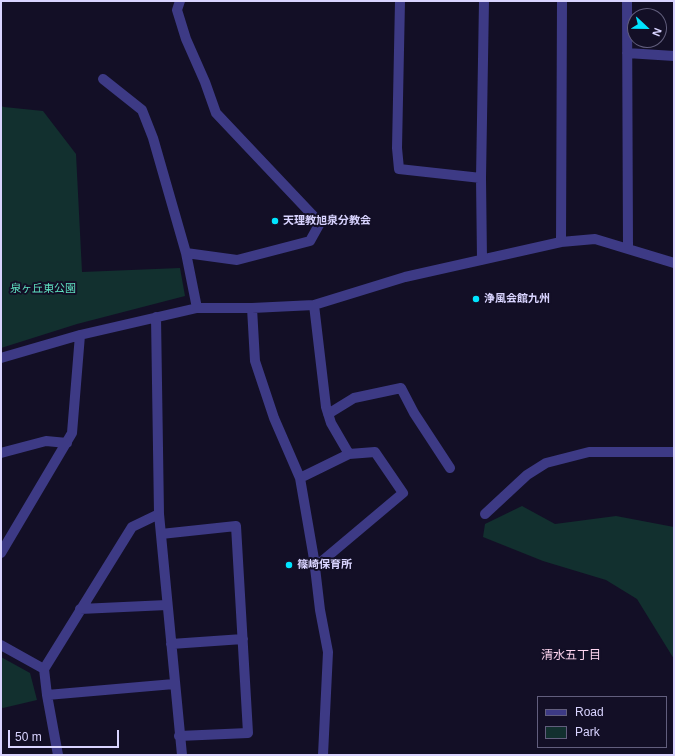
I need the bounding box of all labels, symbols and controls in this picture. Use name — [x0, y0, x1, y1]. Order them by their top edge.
north arrow — [627, 8, 667, 48]
text: N — [650, 26, 664, 38]
place label: 天理教旭泉分教会 — [283, 214, 371, 228]
marker: 天理教旭泉分教会 — [270, 216, 280, 226]
park label: 泉ヶ丘東公園 — [10, 282, 76, 296]
place label: 浄風会館九州 — [484, 292, 550, 306]
marker: 浄風会館九州 — [471, 294, 481, 304]
place label: 篠崎保育所 — [297, 558, 352, 572]
marker: 篠崎保育所 — [284, 560, 294, 570]
district label: 清水五丁目 — [541, 649, 601, 663]
legend — [537, 696, 667, 748]
text: Road — [575, 705, 604, 719]
scale bar — [10, 722, 121, 748]
text: Park — [575, 725, 600, 739]
text: 50 m — [15, 730, 42, 744]

